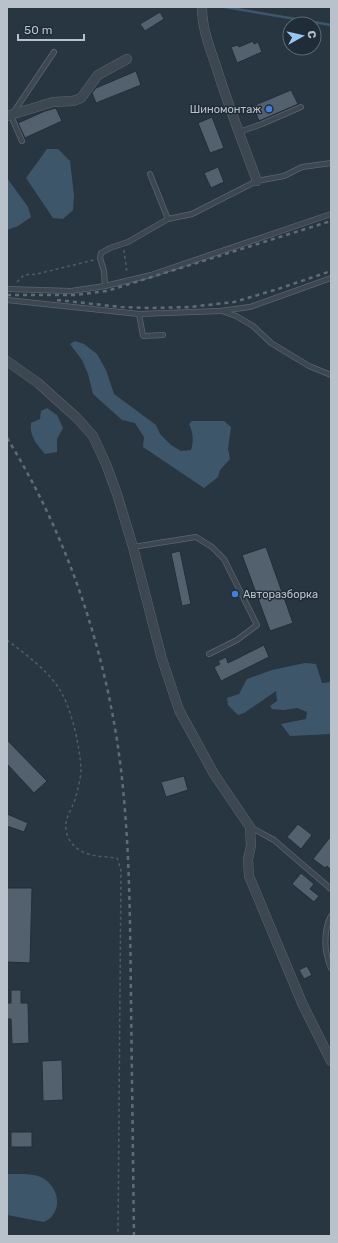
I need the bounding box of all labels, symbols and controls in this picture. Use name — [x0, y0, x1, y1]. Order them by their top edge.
scale bar — [18, 16, 84, 42]
north arrow — [282, 16, 322, 56]
text: 50 m — [24, 23, 52, 37]
text: С — [304, 30, 318, 40]
place label: Шиномонтаж — [190, 103, 261, 116]
marker: Шиномонтаж — [264, 104, 274, 114]
place label: Авторазборка — [243, 588, 318, 601]
marker: Авторазборка — [230, 589, 240, 599]

